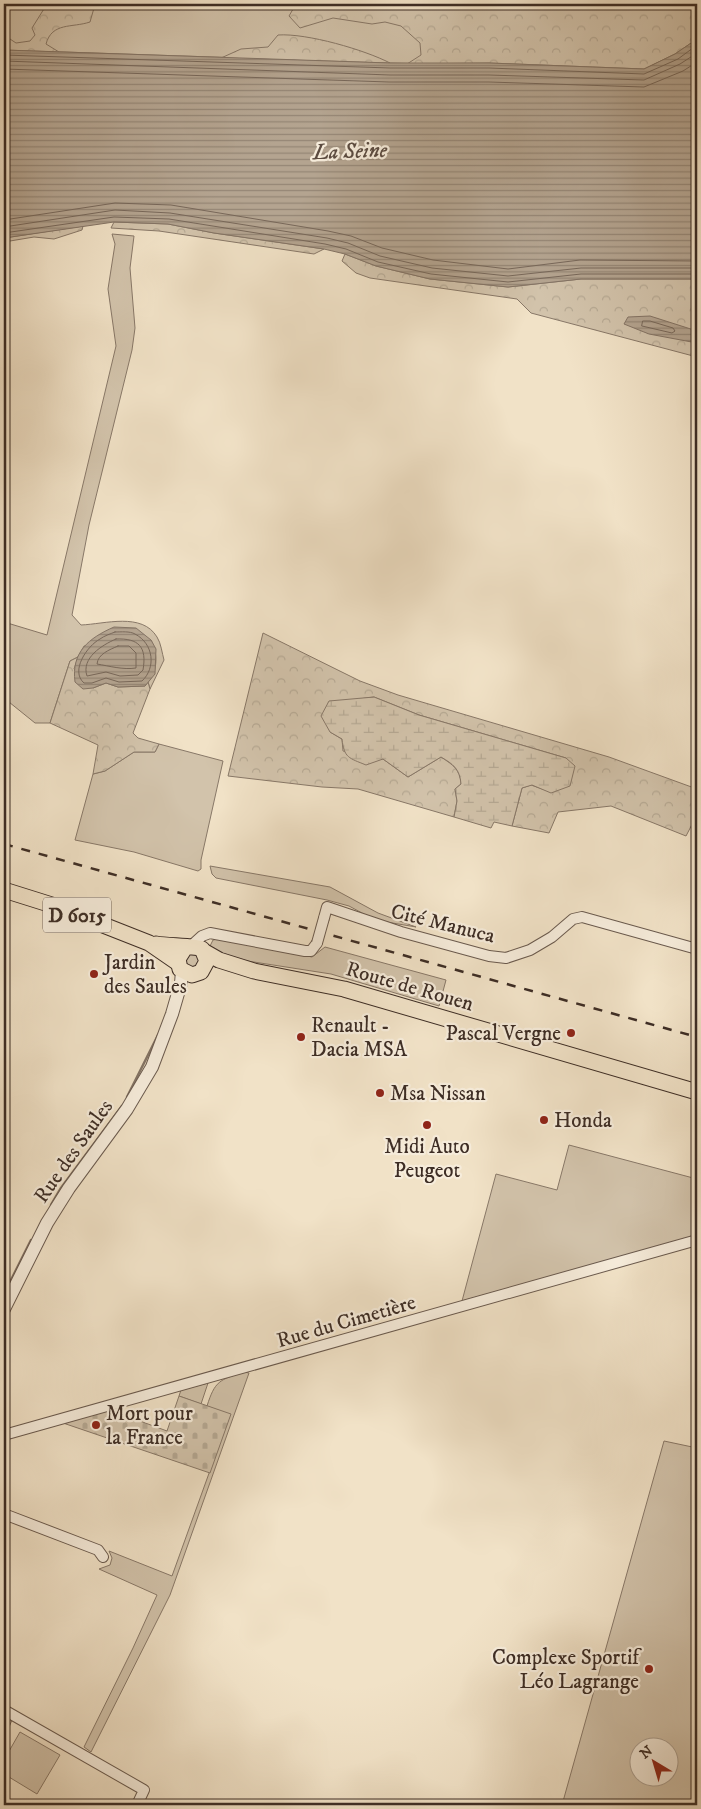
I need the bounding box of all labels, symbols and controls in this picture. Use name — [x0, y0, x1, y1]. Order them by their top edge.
water label: La Seine — [311, 137, 388, 166]
road number: D 6015 — [43, 898, 111, 932]
street label: Cité Manuca — [388, 899, 498, 949]
place label: Jardin des Saules — [102, 950, 187, 1000]
street label: Route de Rouen — [343, 956, 477, 1018]
marker: Jardin des Saules — [88, 968, 100, 980]
place label: Renault - Dacia MSA — [311, 1013, 408, 1063]
place label: Pascal Vergne — [446, 1021, 561, 1047]
marker: Pascal Vergne — [565, 1027, 577, 1039]
marker: Renault - Dacia MSA — [295, 1031, 307, 1043]
place label: Msa Nissan — [390, 1081, 486, 1107]
marker: Msa Nissan — [374, 1087, 386, 1099]
street label: Rue des Saules — [29, 1095, 119, 1208]
place label: Honda — [554, 1108, 612, 1134]
marker: Honda — [538, 1114, 550, 1126]
marker: Midi Auto Peugeot — [421, 1119, 433, 1131]
place label: Midi Auto Peugeot — [384, 1134, 470, 1184]
street label: Rue du Cimetière — [274, 1290, 419, 1354]
place label: Mort pour la France — [106, 1401, 193, 1451]
marker: Mort pour la France — [90, 1419, 102, 1431]
place label: Complexe Sportif Léo Lagrange — [492, 1645, 642, 1695]
marker: Complexe Sportif Léo Lagrange — [643, 1663, 655, 1675]
north arrow — [628, 1736, 678, 1786]
text: N — [637, 1742, 657, 1763]

